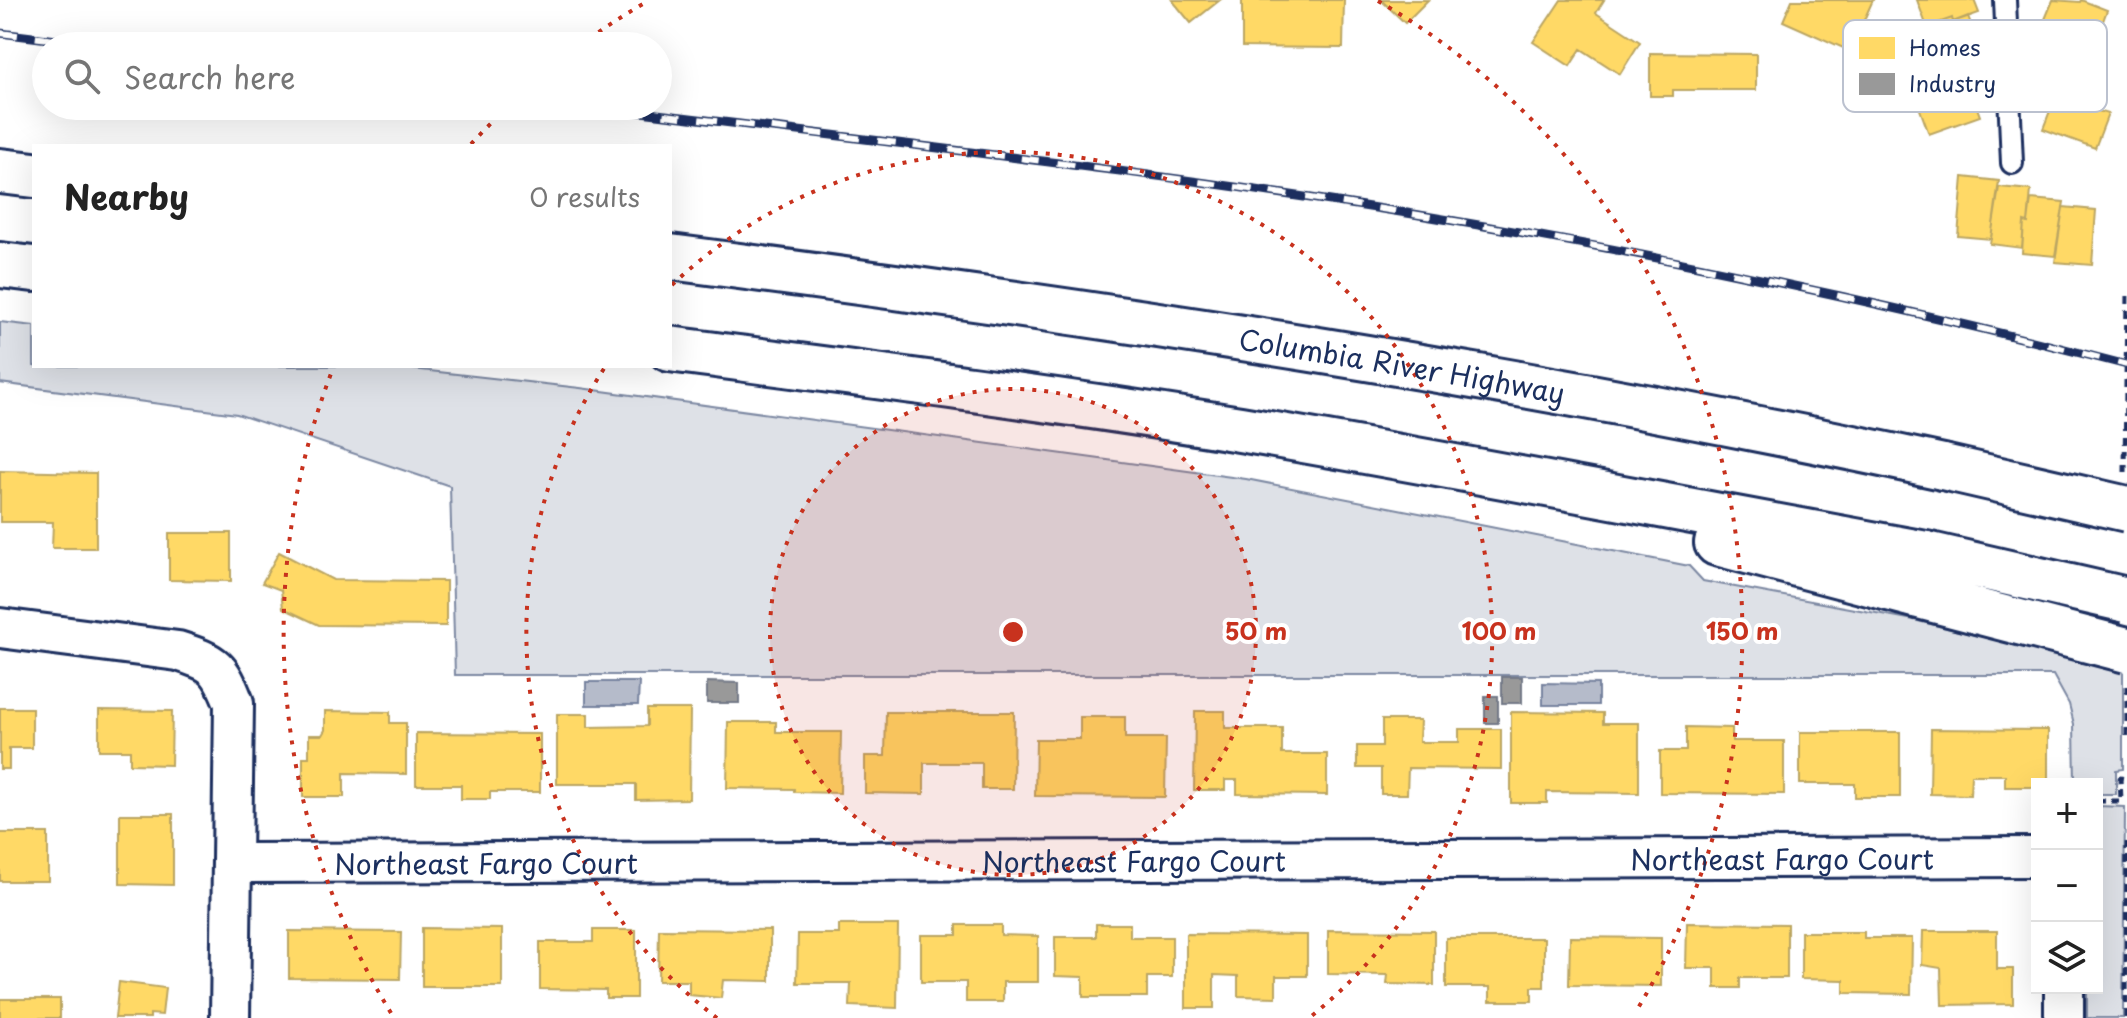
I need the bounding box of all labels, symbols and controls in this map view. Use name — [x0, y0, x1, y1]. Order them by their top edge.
legend — [1843, 20, 2107, 112]
text: Homes — [1909, 30, 1980, 63]
search box — [32, 32, 672, 120]
icon: search — [60, 54, 104, 98]
text: Search here — [124, 54, 296, 99]
text: Industry — [1909, 66, 1996, 99]
text: Nearby — [64, 170, 189, 222]
text: 0 results — [529, 177, 640, 216]
street label: Columbia River Highway — [1236, 316, 1568, 413]
text: 50 m — [1225, 612, 1287, 648]
text: 100 m — [1462, 612, 1536, 648]
text: 150 m — [1706, 612, 1778, 648]
centre of rings — [999, 618, 1027, 646]
map controls — [2031, 778, 2103, 994]
button: + — [2031, 778, 2103, 850]
street label: Northeast Fargo Court — [1630, 836, 1934, 880]
street label: Northeast Fargo Court — [982, 838, 1286, 882]
street label: Northeast Fargo Court — [334, 840, 638, 884]
button: − — [2031, 850, 2103, 922]
button: layers — [2031, 922, 2103, 994]

